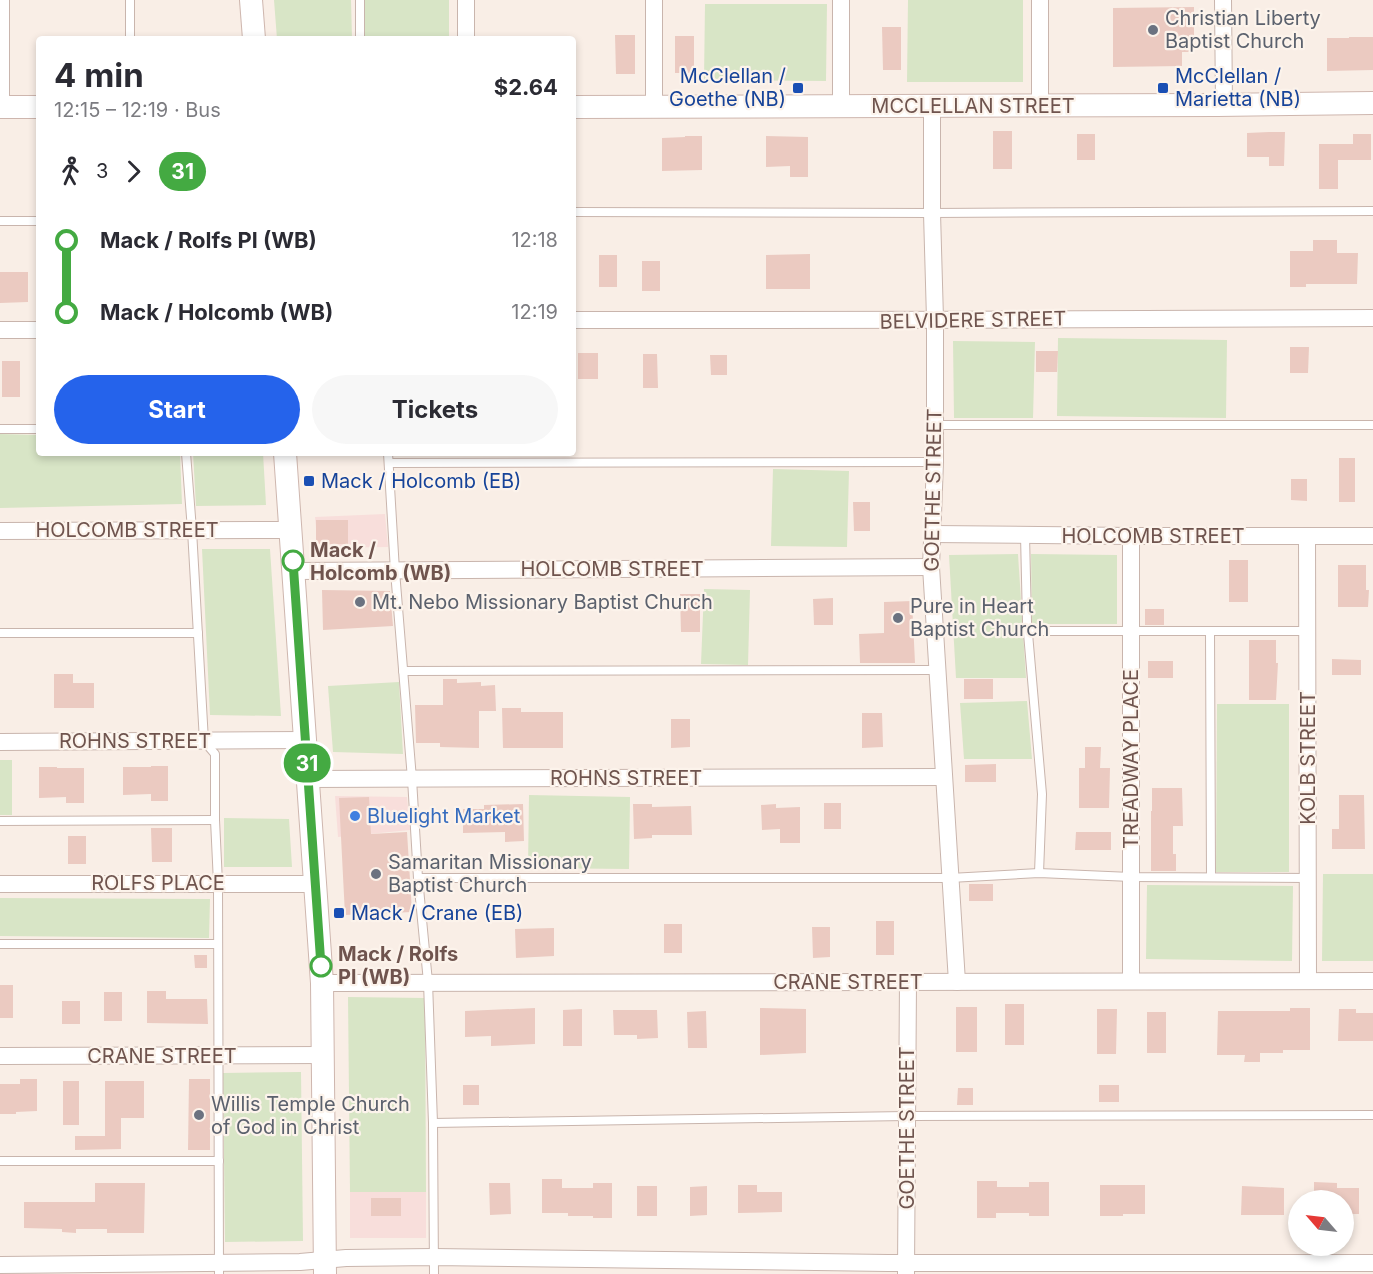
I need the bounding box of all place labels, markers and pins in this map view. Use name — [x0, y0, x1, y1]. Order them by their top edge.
place label: Christian Liberty Baptist Church — [1165, 6, 1321, 53]
marker: Christian Liberty Baptist Church — [1146, 23, 1160, 37]
place label: McClellan / Goethe (NB) — [669, 64, 786, 111]
place label: McClellan / Marietta (NB) — [1175, 64, 1301, 111]
marker: McClellan / Goethe (NB) — [791, 81, 805, 95]
marker: McClellan / Marietta (NB) — [1156, 81, 1170, 95]
place label: Mack / Holcomb (EB) — [321, 469, 521, 493]
marker: Mack / Holcomb (EB) — [302, 474, 316, 488]
place label: Mack / Holcomb (WB) — [310, 538, 451, 585]
marker: Mack / Holcomb (WB) — [282, 550, 304, 572]
place label: Mt. Nebo Missionary Baptist Church — [372, 590, 713, 614]
place label: Pure in Heart Baptist Church — [910, 594, 1049, 641]
marker: Mt. Nebo Missionary Baptist Church — [353, 595, 367, 609]
marker: Pure in Heart Baptist Church — [891, 611, 905, 625]
place label: Bluelight Market — [367, 804, 521, 828]
marker: Bluelight Market — [348, 809, 362, 823]
place label: Samaritan Missionary Baptist Church — [388, 850, 592, 897]
marker: Samaritan Missionary Baptist Church — [369, 867, 383, 881]
place label: Mack / Crane (EB) — [351, 901, 523, 925]
marker: Mack / Crane (EB) — [332, 906, 346, 920]
place label: Mack / Rolfs Pl (WB) — [338, 942, 458, 989]
marker: Mack / Rolfs Pl (WB) — [310, 955, 332, 977]
place label: Willis Temple Church of God in Christ — [211, 1092, 410, 1139]
marker: Willis Temple Church of God in Christ — [192, 1108, 206, 1122]

